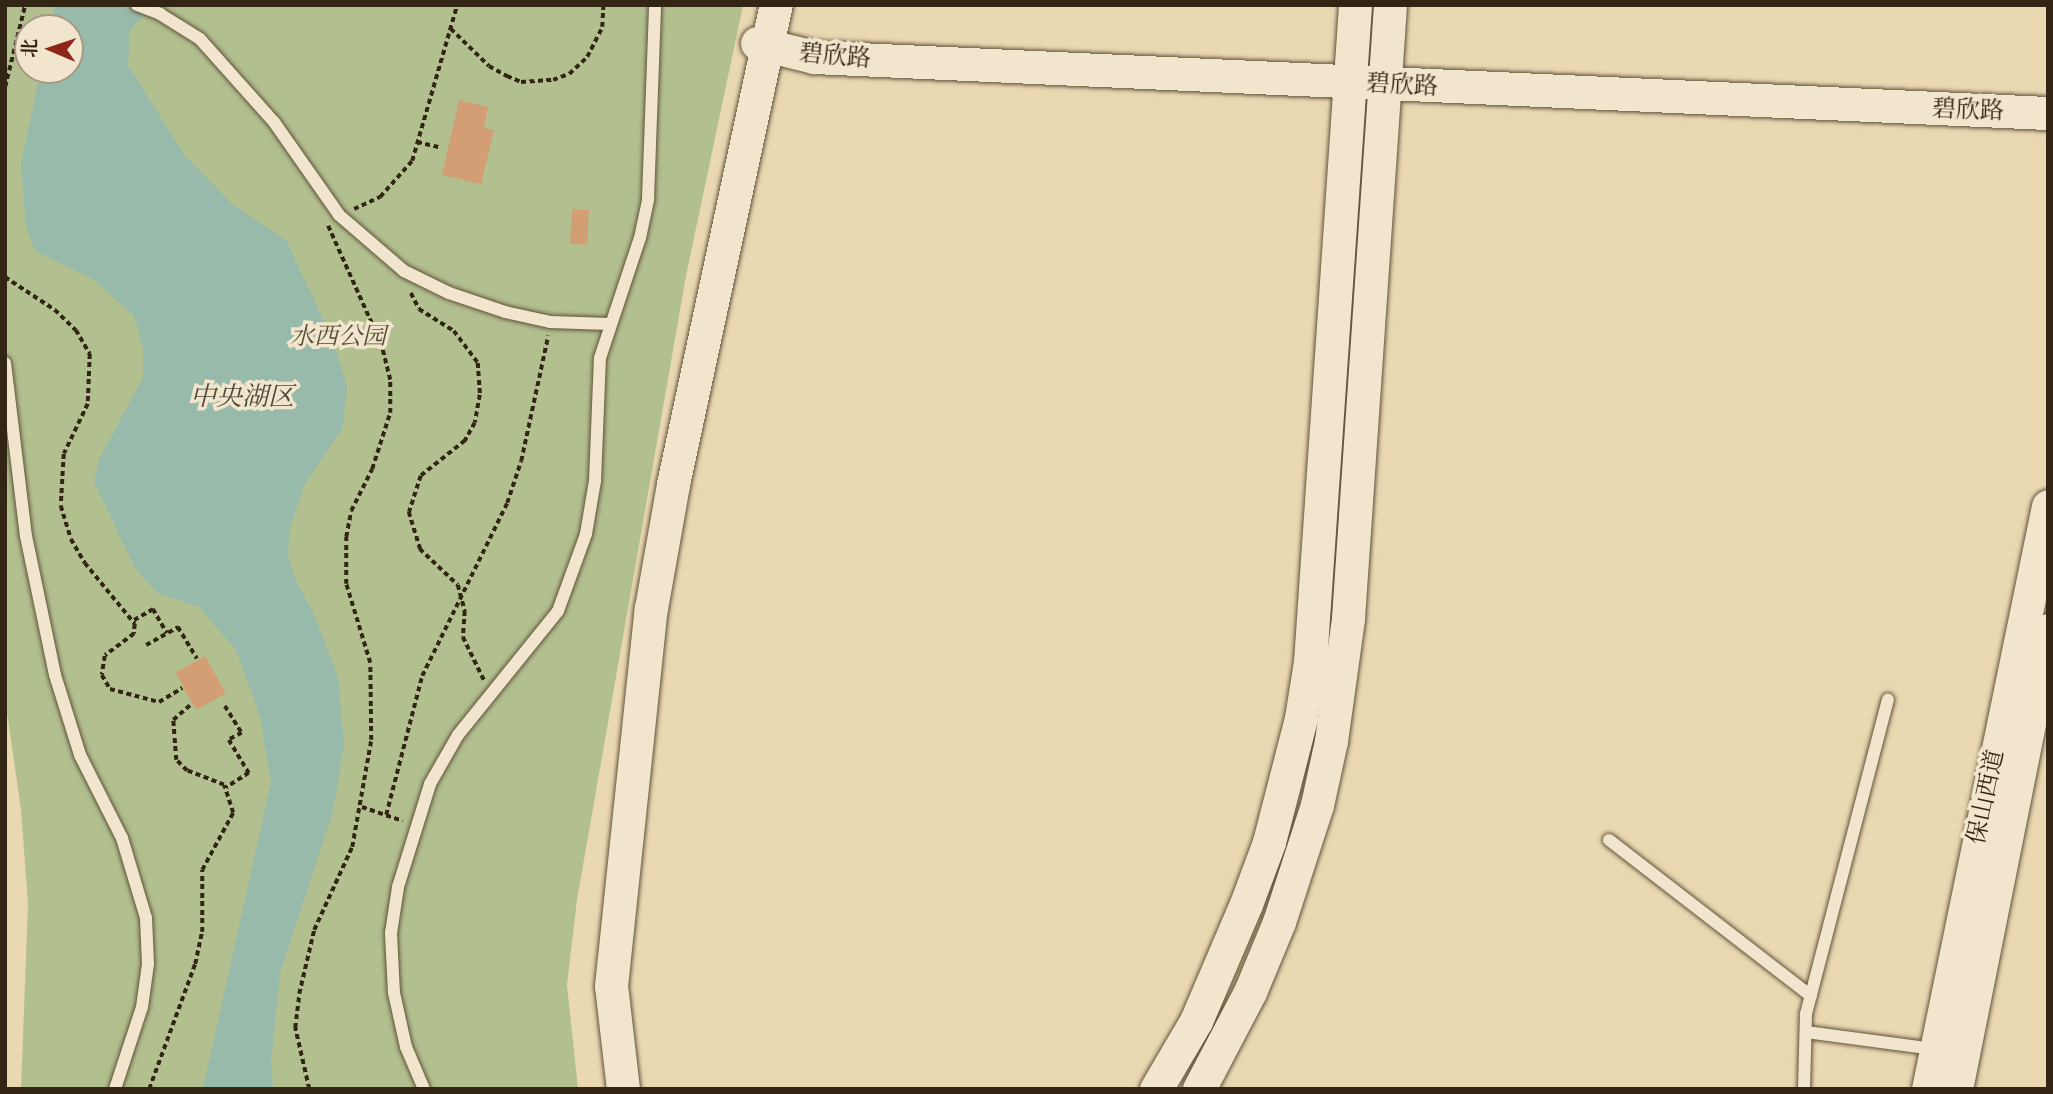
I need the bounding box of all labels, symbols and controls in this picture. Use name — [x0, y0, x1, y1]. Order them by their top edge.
north arrow — [14, 14, 84, 84]
text: 北 — [18, 38, 42, 58]
street label: 碧欣路 — [798, 39, 872, 73]
street label: 碧欣路 — [1365, 69, 1439, 101]
street label: 碧欣路 — [1932, 94, 2004, 126]
park label: 水西公园 — [290, 323, 386, 351]
water label: 中央湖区 — [190, 382, 294, 414]
street label: 保山西道 — [1962, 747, 2010, 847]

